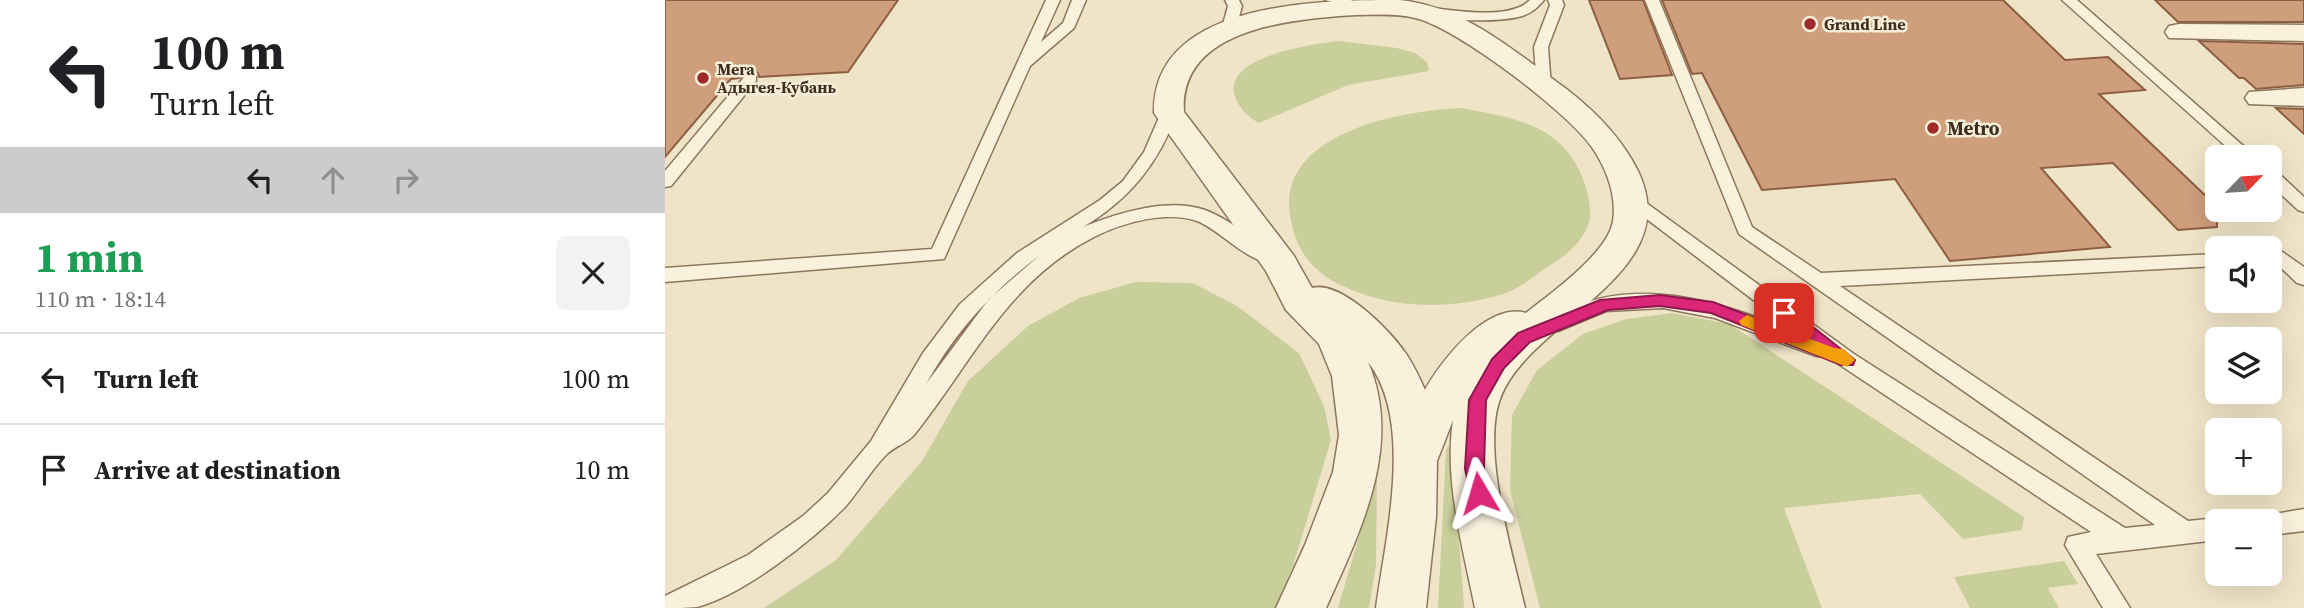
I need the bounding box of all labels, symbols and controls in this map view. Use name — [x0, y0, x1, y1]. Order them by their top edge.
place label: Grand Line — [1824, 13, 1906, 35]
marker: Grand Line — [1802, 16, 1818, 32]
text: 100 m — [150, 18, 285, 85]
icon: left — [35, 28, 126, 119]
place label: Мега Адыгея-Кубань — [717, 58, 837, 98]
marker: Мега Адыгея-Кубань — [695, 70, 711, 86]
text: Turn left — [150, 82, 274, 126]
place label: Metro — [1947, 115, 2000, 141]
marker: Metro — [1925, 120, 1941, 136]
north arrow — [2205, 145, 2282, 222]
map controls — [2205, 145, 2282, 586]
icon: left — [241, 161, 279, 199]
icon: ahead — [314, 161, 352, 199]
icon: right — [387, 161, 425, 199]
text: 1 min — [35, 228, 144, 286]
button: close — [556, 236, 630, 310]
button: sound — [2205, 236, 2282, 313]
text: 110 m · 18:14 — [35, 283, 166, 315]
pin — [1754, 283, 1814, 343]
icon: arrive — [1765, 294, 1803, 332]
button: layers — [2205, 327, 2282, 404]
icon: left — [35, 360, 73, 398]
text: Turn left — [94, 361, 198, 397]
text: 100 m — [562, 361, 630, 397]
button: + — [2205, 418, 2282, 495]
icon: arrive — [35, 451, 73, 489]
text: Arrive at destination — [94, 452, 341, 488]
text: 10 m — [575, 452, 630, 488]
position arrow — [1442, 456, 1516, 530]
button: − — [2205, 509, 2282, 586]

